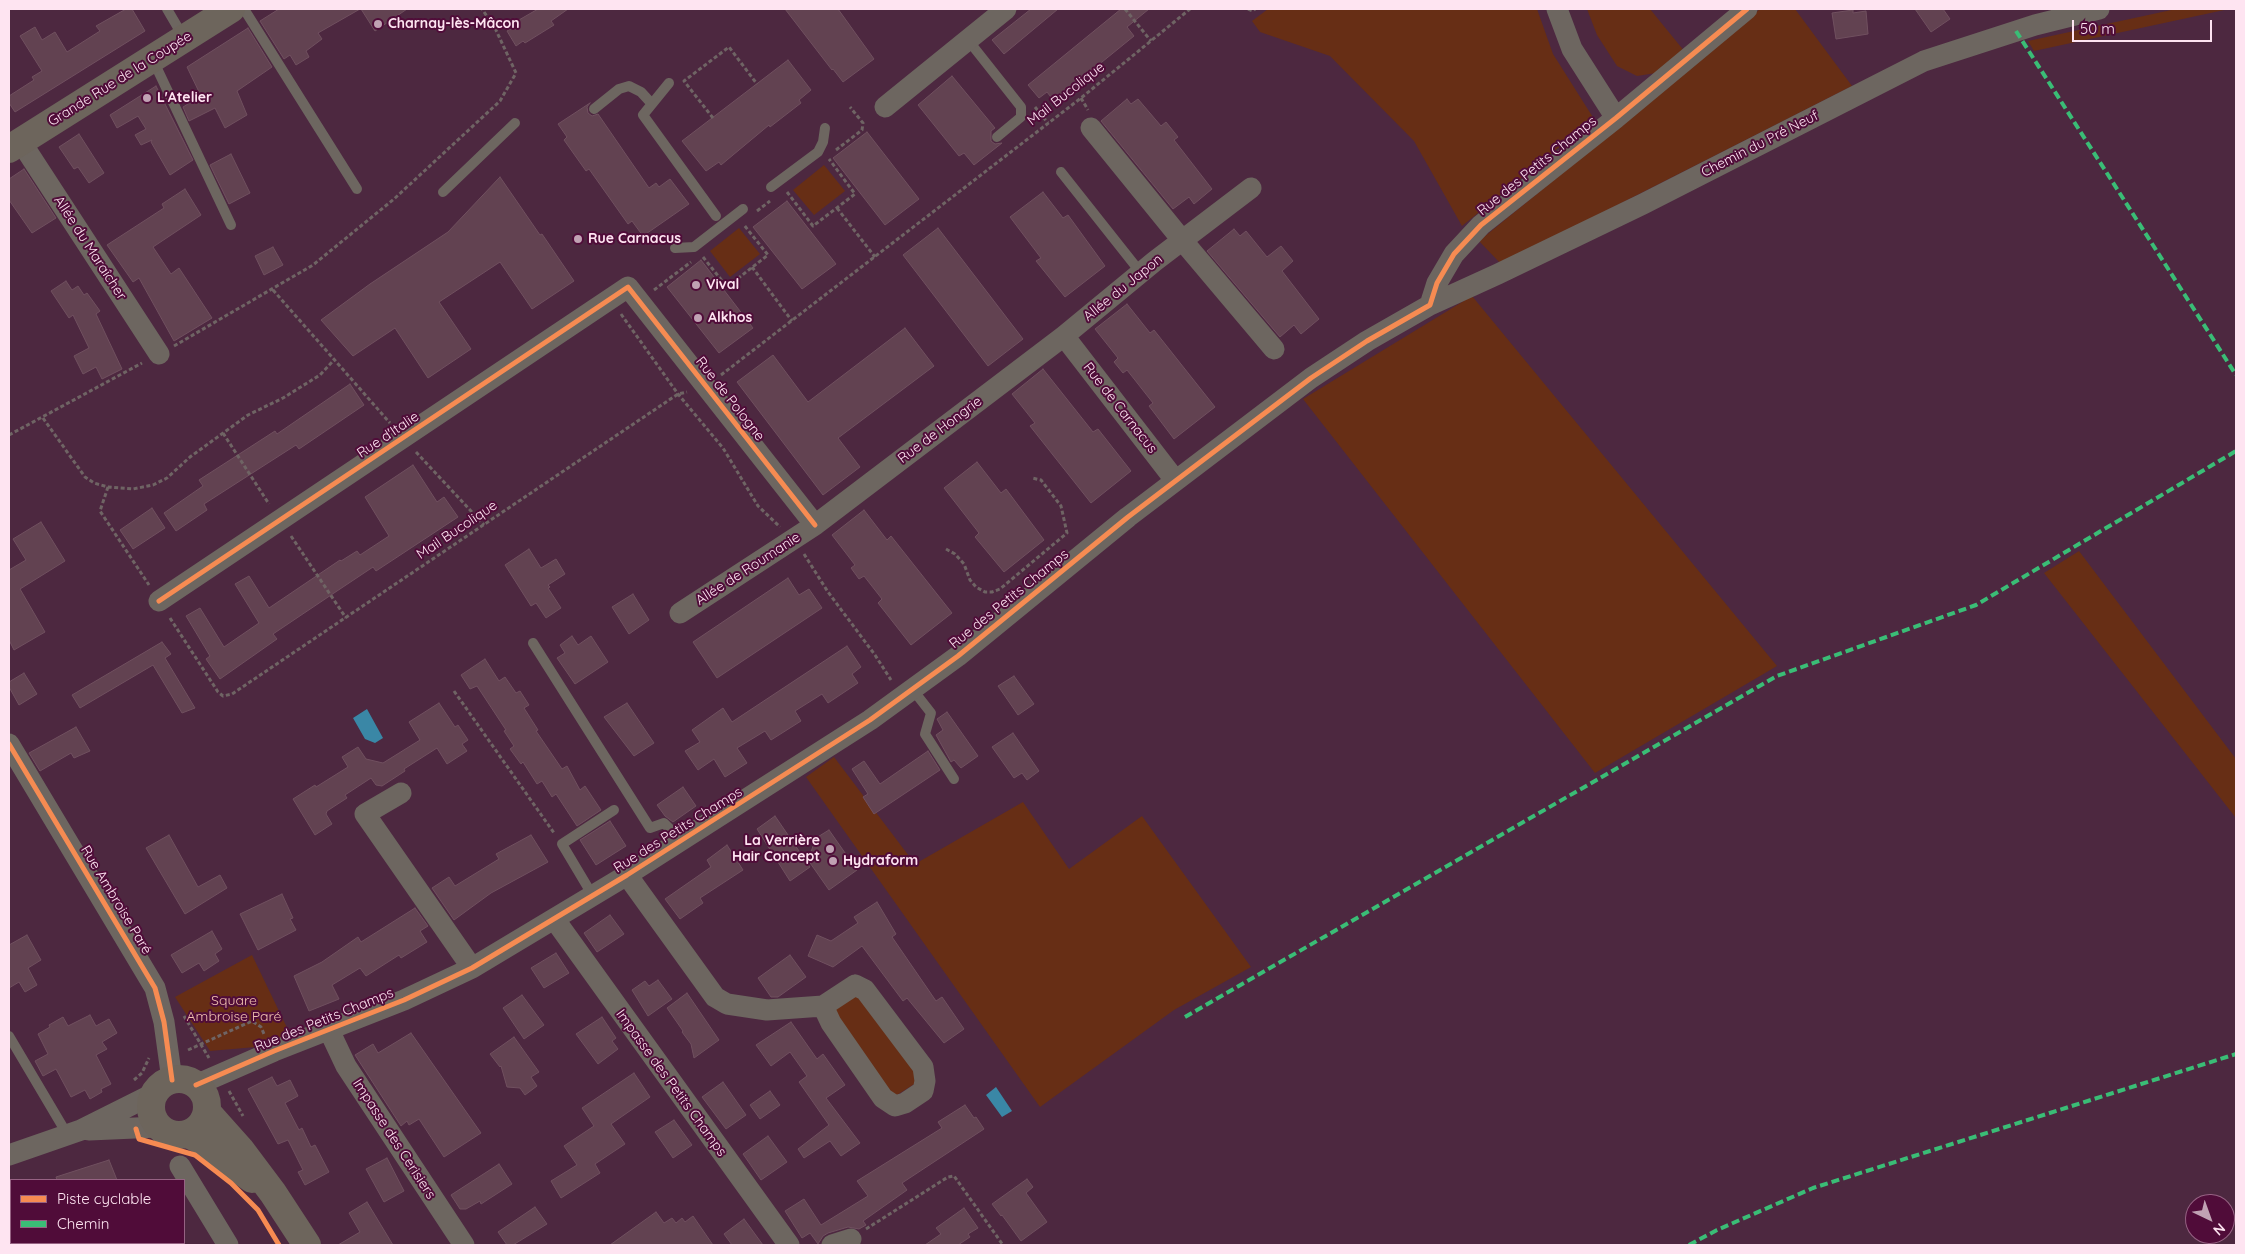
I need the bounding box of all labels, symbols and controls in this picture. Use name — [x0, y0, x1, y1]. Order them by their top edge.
scale bar — [2075, 10, 2215, 42]
place label: Charnay-lès-Mâcon — [388, 16, 520, 32]
marker: Charnay-lès-Mâcon — [372, 18, 384, 30]
text: 50 m — [2080, 19, 2115, 38]
street label: Grande Rue de la Coupée — [45, 28, 195, 130]
street label: Mail Bucolique — [1024, 59, 1108, 129]
place label: L'Atelier — [157, 90, 212, 106]
marker: L'Atelier — [141, 92, 153, 104]
street label: Chemin du Pré Neuf — [1699, 107, 1821, 181]
street label: Rue des Petits Champs — [1474, 113, 1600, 219]
street label: Allée du Maraîcher — [50, 193, 130, 303]
place label: Rue Carnacus — [588, 231, 681, 247]
marker: Rue Carnacus — [572, 233, 584, 245]
street label: Allée du Japon — [1080, 251, 1166, 325]
place label: Vival — [706, 277, 739, 293]
marker: Vival — [690, 279, 702, 291]
place label: Alkhos — [708, 310, 752, 326]
marker: Alkhos — [692, 312, 704, 324]
street label: Rue de Pologne — [692, 354, 768, 444]
street label: Rue de Carnacus — [1079, 359, 1161, 457]
street label: Rue de Hongrie — [895, 393, 985, 467]
street label: Rue d'Italie — [354, 408, 422, 462]
street label: Mail Bucolique — [414, 497, 500, 563]
street label: Allée de Roumanie — [693, 529, 803, 609]
street label: Rue des Petits Champs — [946, 546, 1072, 652]
street label: Rue des Petits Champs — [611, 784, 745, 876]
place label: La Verrière Hair Concept — [732, 833, 820, 866]
street label: Rue Ambroise Paré — [77, 843, 155, 957]
marker: La Verrière Hair Concept — [824, 843, 836, 855]
place label: Hydraform — [843, 853, 918, 869]
marker: Hydraform — [827, 855, 839, 867]
street label: Rue des Petits Champs — [252, 984, 396, 1056]
park label: Square Ambroise Paré — [187, 993, 281, 1026]
street label: Impasse des Petits Champs — [612, 1006, 730, 1160]
street label: Impasse des Cerisiers — [349, 1076, 439, 1202]
legend — [10, 1179, 185, 1244]
text: Piste cyclable — [57, 1189, 151, 1208]
north arrow — [2185, 1194, 2235, 1244]
text: Chemin — [57, 1214, 109, 1233]
text: N — [2210, 1219, 2229, 1240]

